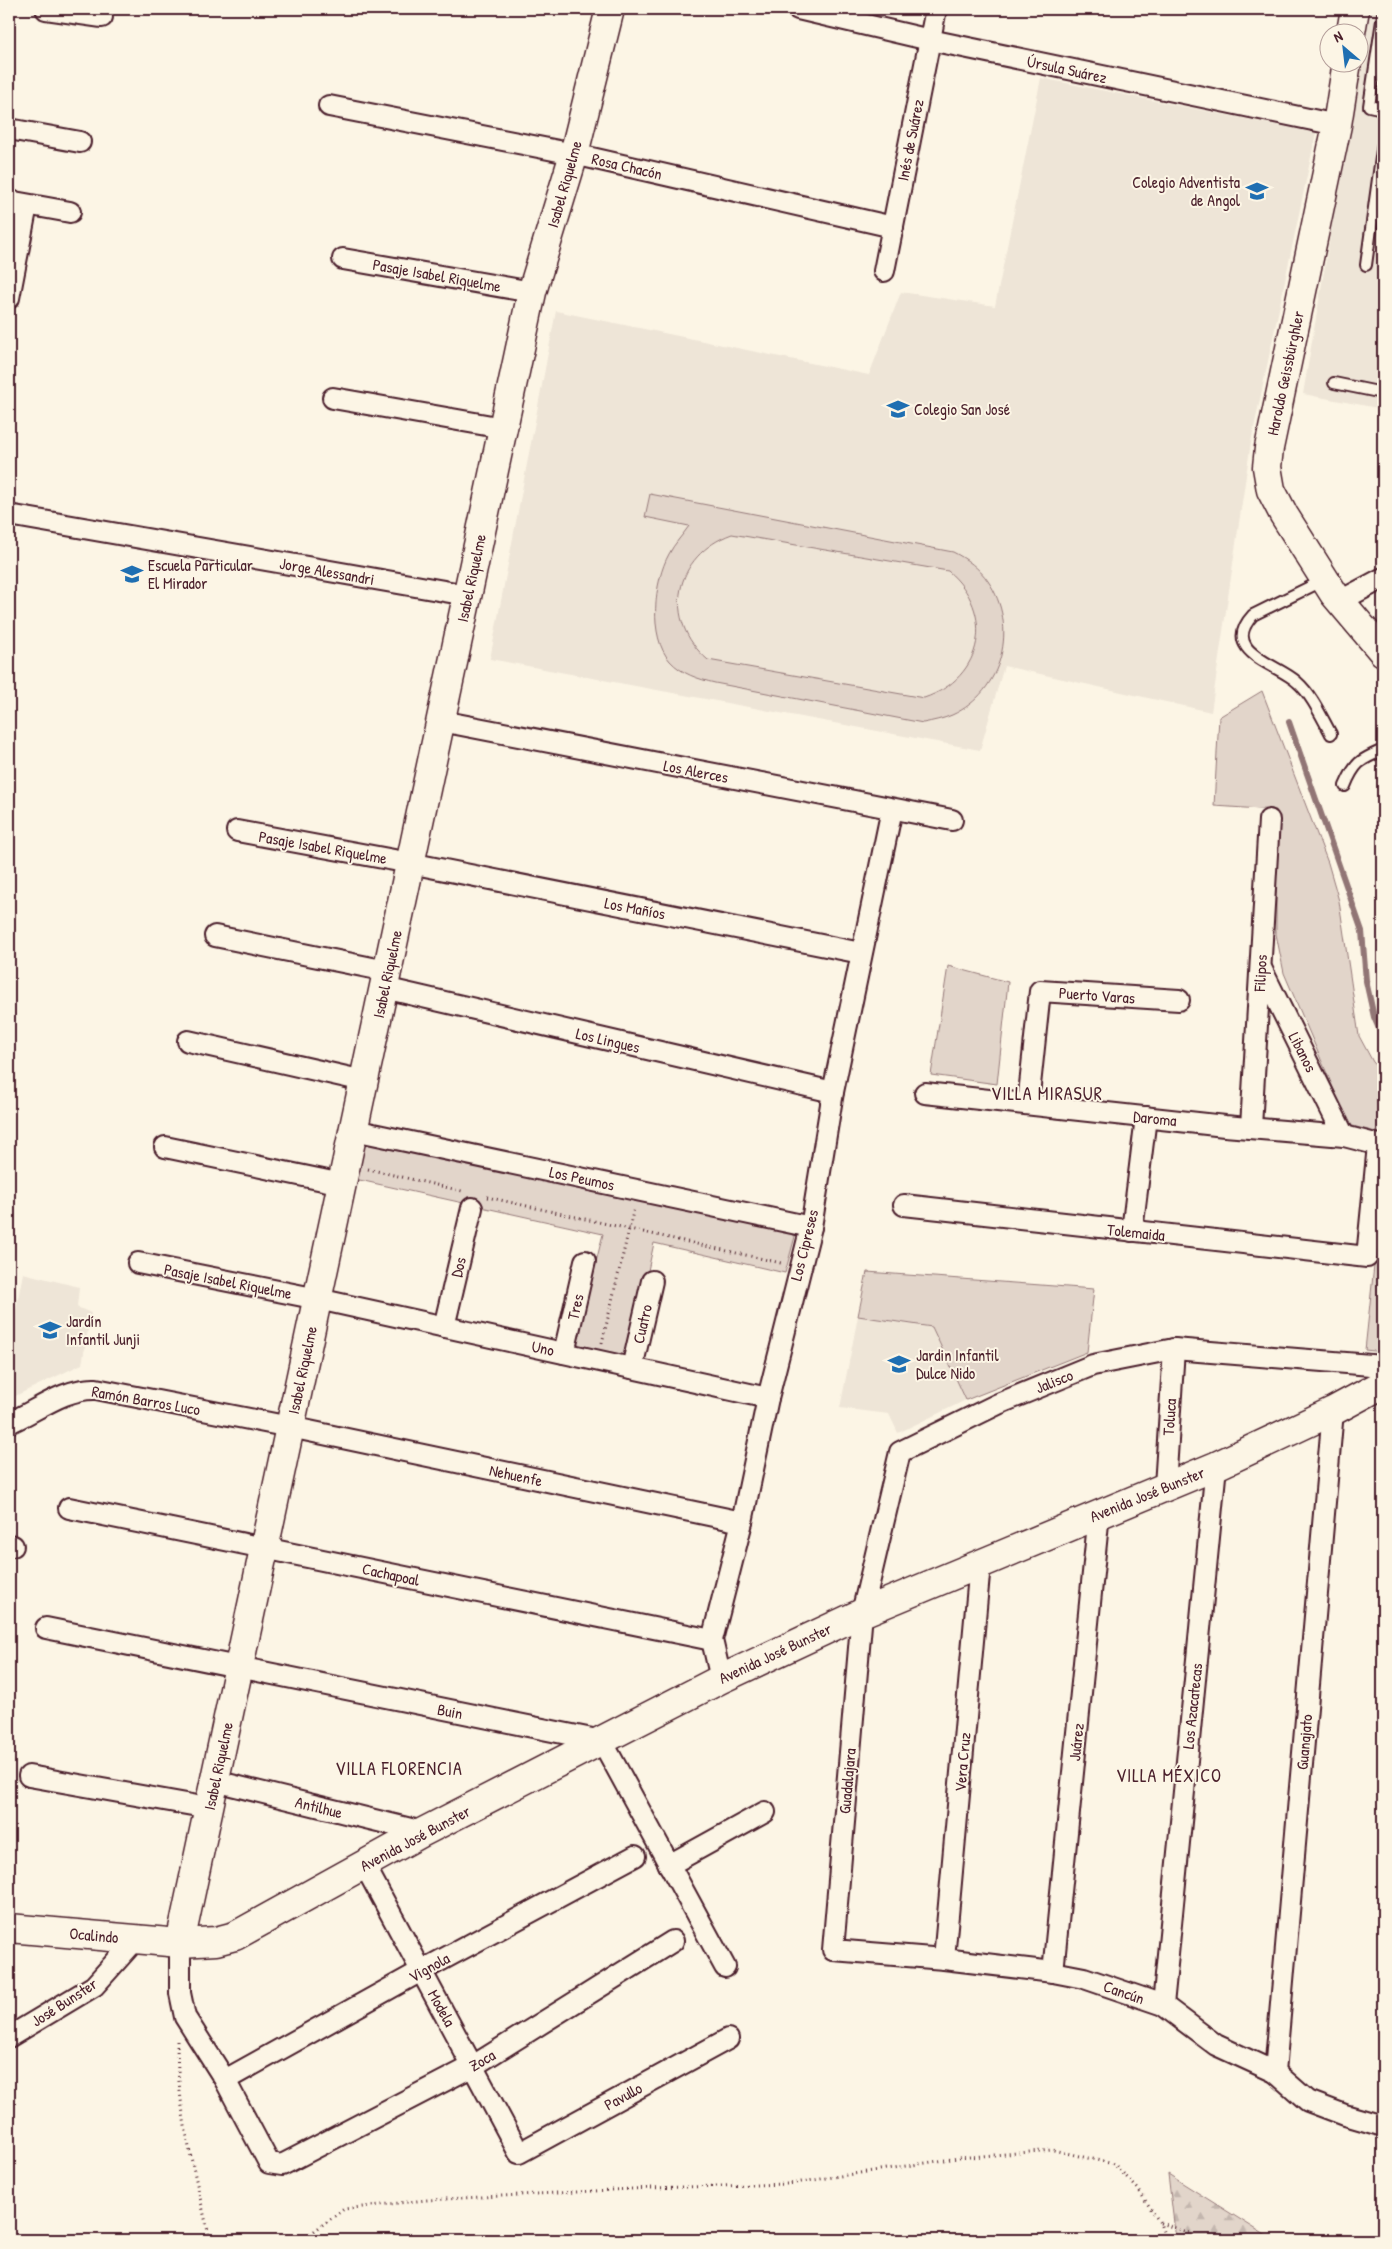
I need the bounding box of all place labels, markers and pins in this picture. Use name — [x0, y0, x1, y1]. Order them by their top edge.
place label: Colegio Adventista de Angol — [1132, 171, 1241, 211]
school or university icon: Colegio Adventista de Angol — [1244, 178, 1270, 204]
school or university icon: Colegio San José — [885, 396, 911, 422]
place label: Colegio San José — [914, 398, 1011, 420]
place label: Escuela Particular El Mirador — [148, 554, 253, 594]
school or university icon: Escuela Particular El Mirador — [119, 561, 145, 587]
place label: Jardín Infantil Junji — [66, 1310, 140, 1350]
school or university icon: Jardín Infantil Junji — [37, 1317, 63, 1343]
place label: Jardin Infantil Dulce Nido — [916, 1344, 999, 1384]
school or university icon: Jardin Infantil Dulce Nido — [886, 1351, 912, 1377]

